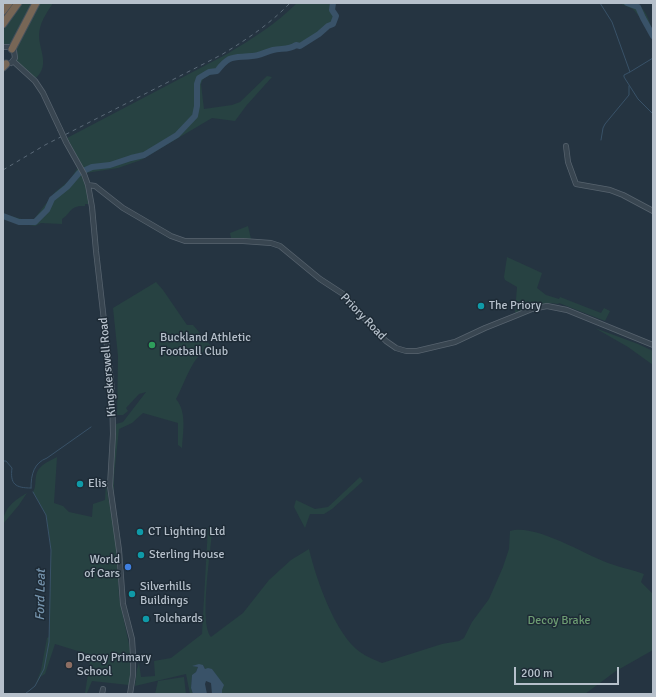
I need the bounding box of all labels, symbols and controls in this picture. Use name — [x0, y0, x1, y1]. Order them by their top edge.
street label: Priory Road — [337, 291, 389, 343]
place label: The Priory — [489, 299, 541, 313]
marker: The Priory — [476, 301, 486, 311]
street label: Kingskerswell Road — [96, 317, 120, 417]
place label: Buckland Athletic Football Club — [160, 331, 251, 359]
marker: Buckland Athletic Football Club — [147, 340, 157, 350]
place label: Elis — [88, 477, 107, 491]
marker: Elis — [75, 479, 85, 489]
place label: CT Lighting Ltd — [148, 525, 225, 539]
marker: CT Lighting Ltd — [135, 527, 145, 537]
place label: Sterling House — [149, 548, 225, 562]
marker: Sterling House — [136, 550, 146, 560]
place label: World of Cars — [84, 553, 120, 581]
marker: World of Cars — [123, 562, 133, 572]
water label: Ford Leat — [33, 569, 49, 621]
place label: Silverhills Buildings — [140, 580, 191, 608]
marker: Silverhills Buildings — [127, 589, 137, 599]
place label: Tolchards — [154, 612, 203, 626]
marker: Tolchards — [141, 614, 151, 624]
park label: Decoy Brake — [528, 614, 590, 628]
place label: Decoy Primary School — [77, 651, 151, 679]
scale bar — [516, 659, 621, 685]
marker: Decoy Primary School — [64, 660, 74, 670]
text: 200 m — [521, 666, 553, 681]

